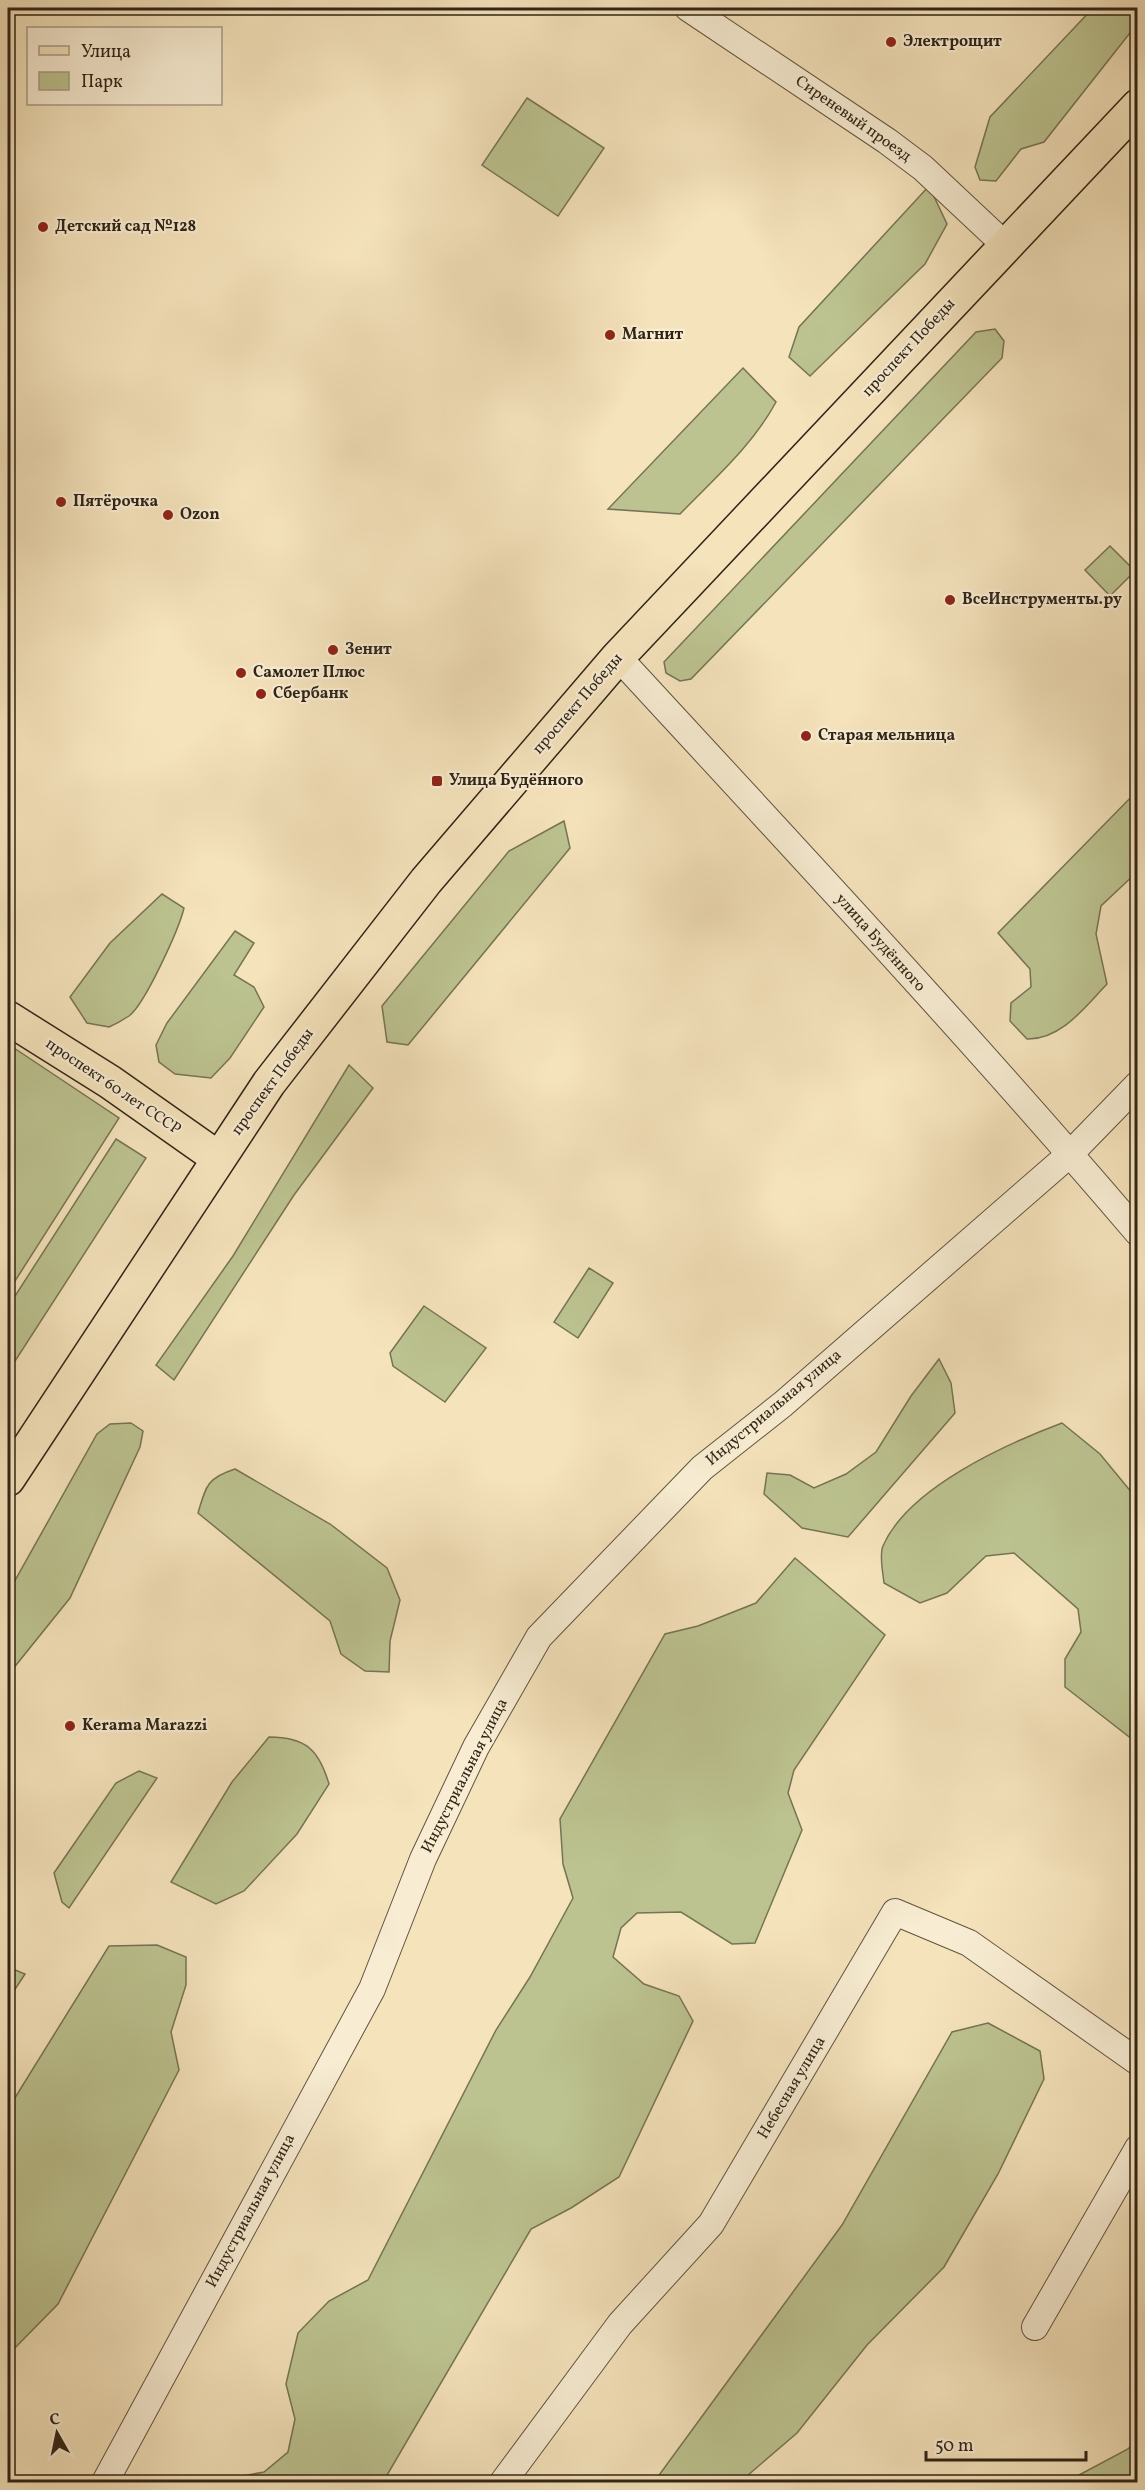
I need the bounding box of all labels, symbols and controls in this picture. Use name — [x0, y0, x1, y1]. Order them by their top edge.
legend — [27, 27, 222, 105]
place label: Электрощит — [903, 31, 1002, 53]
marker: Электрощит — [884, 35, 898, 49]
text: Улица — [81, 40, 131, 65]
text: Парк — [81, 70, 123, 95]
street label: Сиреневый проезд — [791, 71, 915, 167]
place label: Детский сад №128 — [55, 216, 196, 238]
marker: Детский сад №128 — [36, 220, 50, 234]
street label: проспект Победы — [857, 294, 961, 402]
place label: Магнит — [622, 324, 683, 346]
marker: Магнит — [603, 328, 617, 342]
place label: Пятёрочка — [73, 491, 158, 513]
marker: Пятёрочка — [54, 495, 68, 509]
place label: Ozon — [180, 504, 220, 526]
marker: Ozon — [161, 508, 175, 522]
place label: ВсеИнструменты.ру — [962, 589, 1122, 611]
marker: ВсеИнструменты.ру — [943, 593, 957, 607]
place label: Зенит — [345, 639, 392, 661]
marker: Зенит — [326, 643, 340, 657]
street label: проспект Победы — [528, 649, 628, 759]
place label: Самолет Плюс — [253, 662, 365, 684]
marker: Самолет Плюс — [234, 666, 248, 680]
place label: Сбербанк — [273, 683, 349, 705]
marker: Сбербанк — [254, 687, 268, 701]
place label: Старая мельница — [818, 725, 955, 747]
marker: Старая мельница — [799, 729, 813, 743]
place label: Улица Будённого — [449, 770, 583, 792]
marker: Улица Будённого — [430, 774, 444, 788]
street label: улица Будённого — [830, 889, 930, 997]
street label: проспект Победы — [227, 1024, 319, 1140]
street label: проспект 60 лет СССР — [41, 1033, 185, 1141]
street label: Индустриальная улица — [701, 1345, 847, 1471]
street label: Индустриальная улица — [416, 1695, 514, 1857]
place label: Kerama Marazzi — [82, 1715, 208, 1737]
marker: Kerama Marazzi — [63, 1719, 77, 1733]
street label: Небесная улица — [753, 2033, 831, 2143]
street label: Индустриальная улица — [201, 2130, 301, 2292]
north arrow — [27, 2403, 87, 2463]
text: С — [48, 2408, 62, 2432]
scale bar — [926, 2424, 1086, 2462]
text: 50 m — [935, 2434, 974, 2459]

